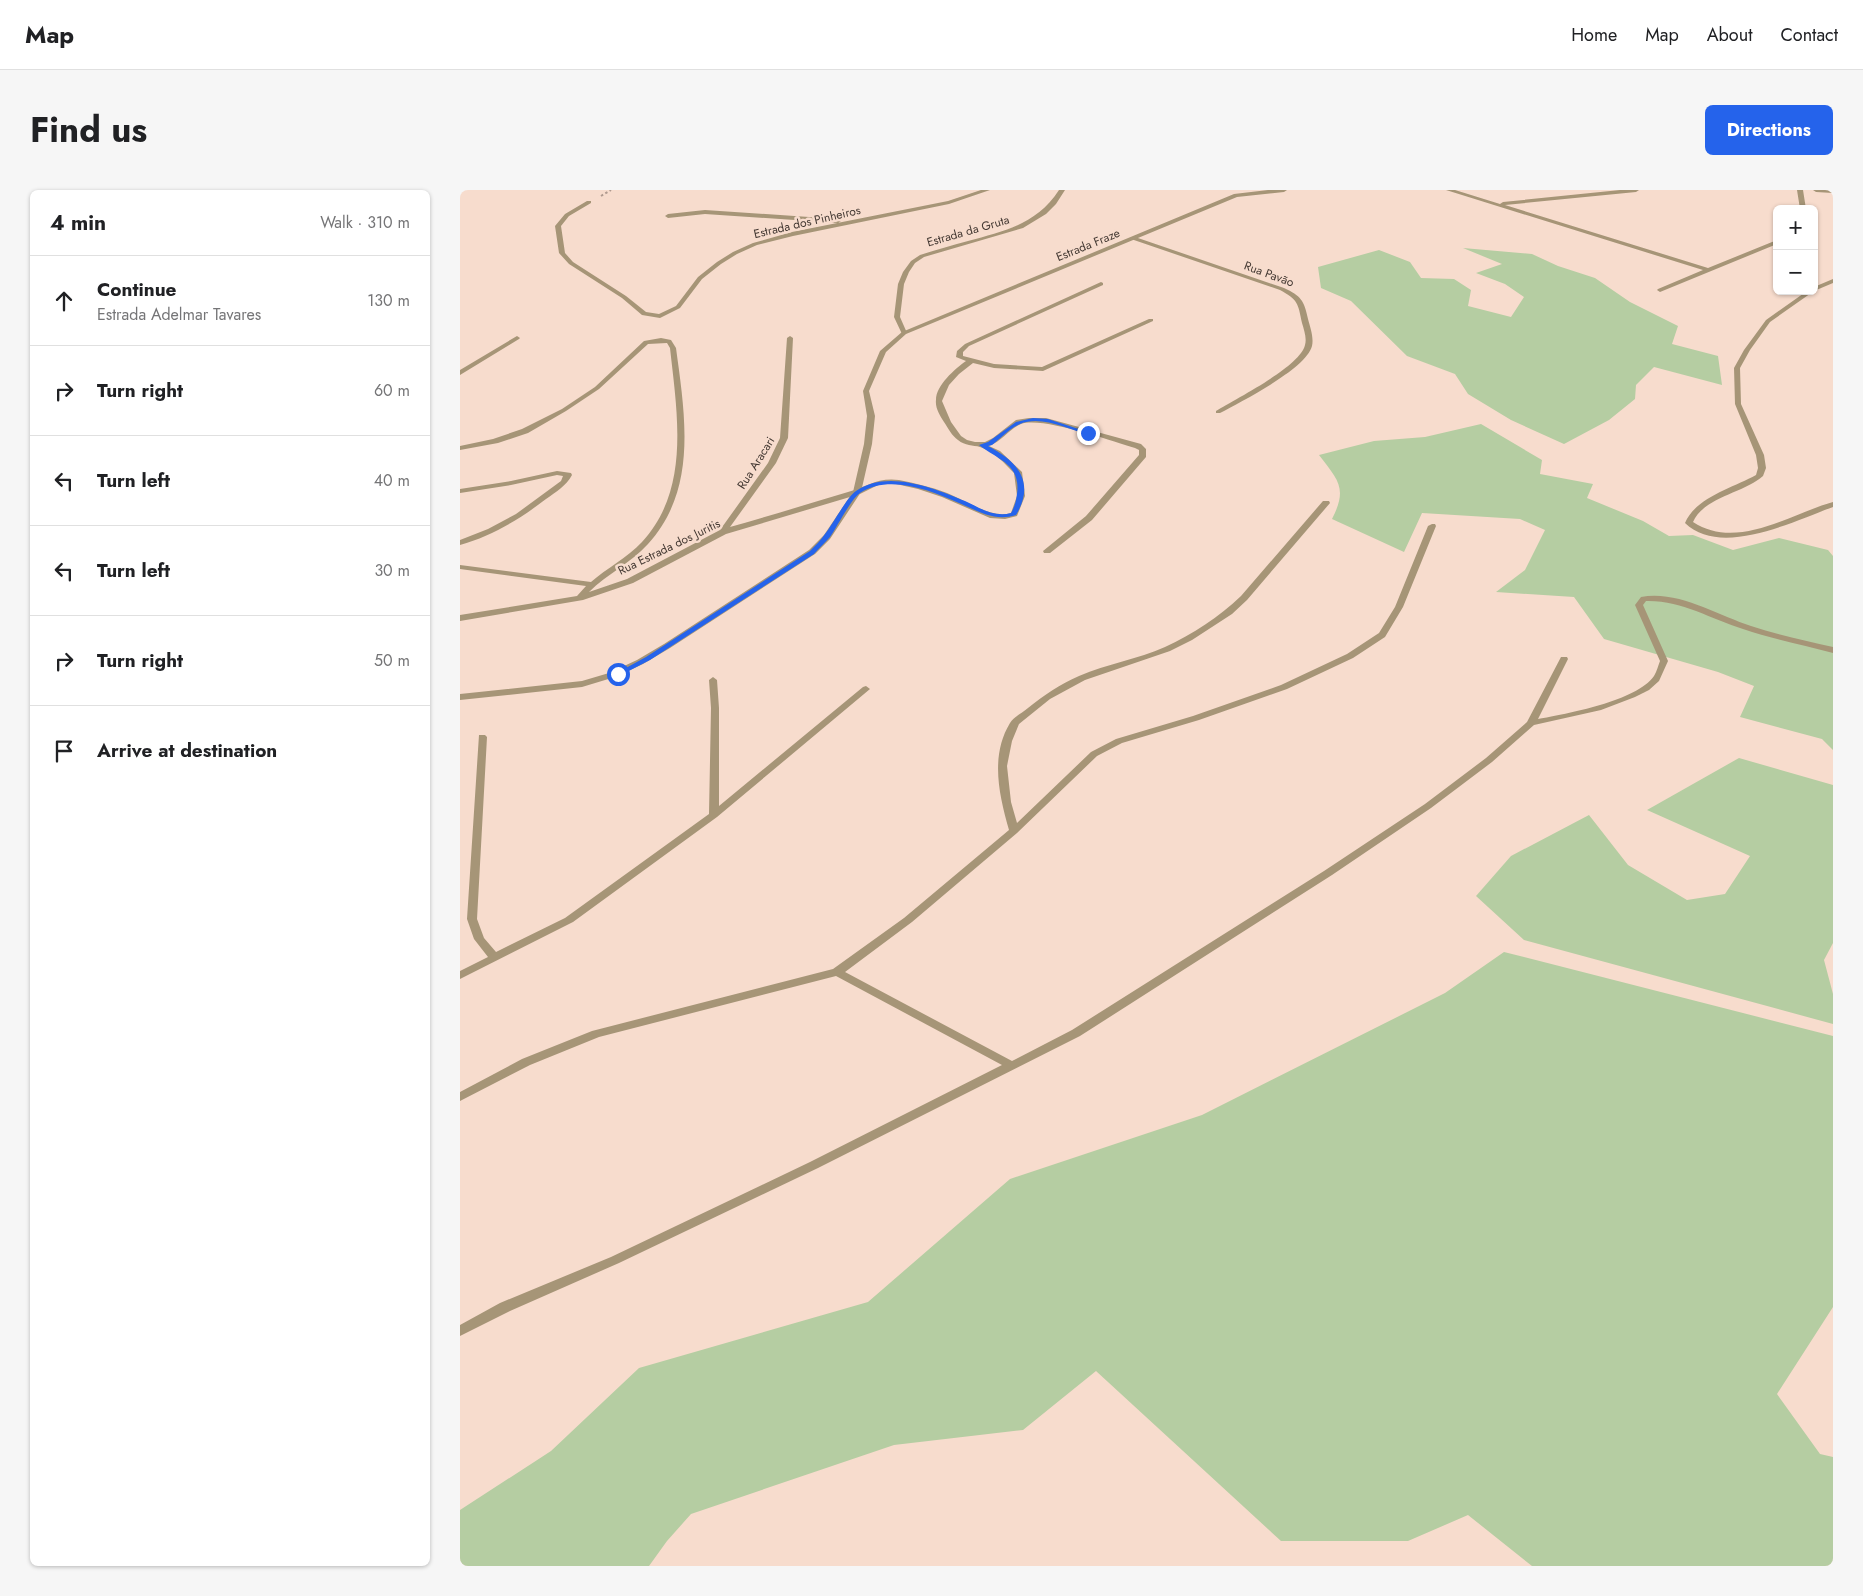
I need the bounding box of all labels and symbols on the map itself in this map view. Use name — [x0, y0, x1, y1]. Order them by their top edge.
street label: Estrada dos Pinheiros — [752, 201, 862, 243]
street label: Estrada da Gruta — [925, 211, 1012, 251]
street label: Estrada Fraze — [1053, 224, 1123, 266]
street label: Rua Pavão — [1241, 257, 1297, 291]
route end — [1077, 422, 1100, 445]
street label: Rua Aracari — [733, 433, 779, 493]
street label: Rua Estrada dos Juritis — [615, 514, 723, 580]
route start — [607, 663, 630, 686]

